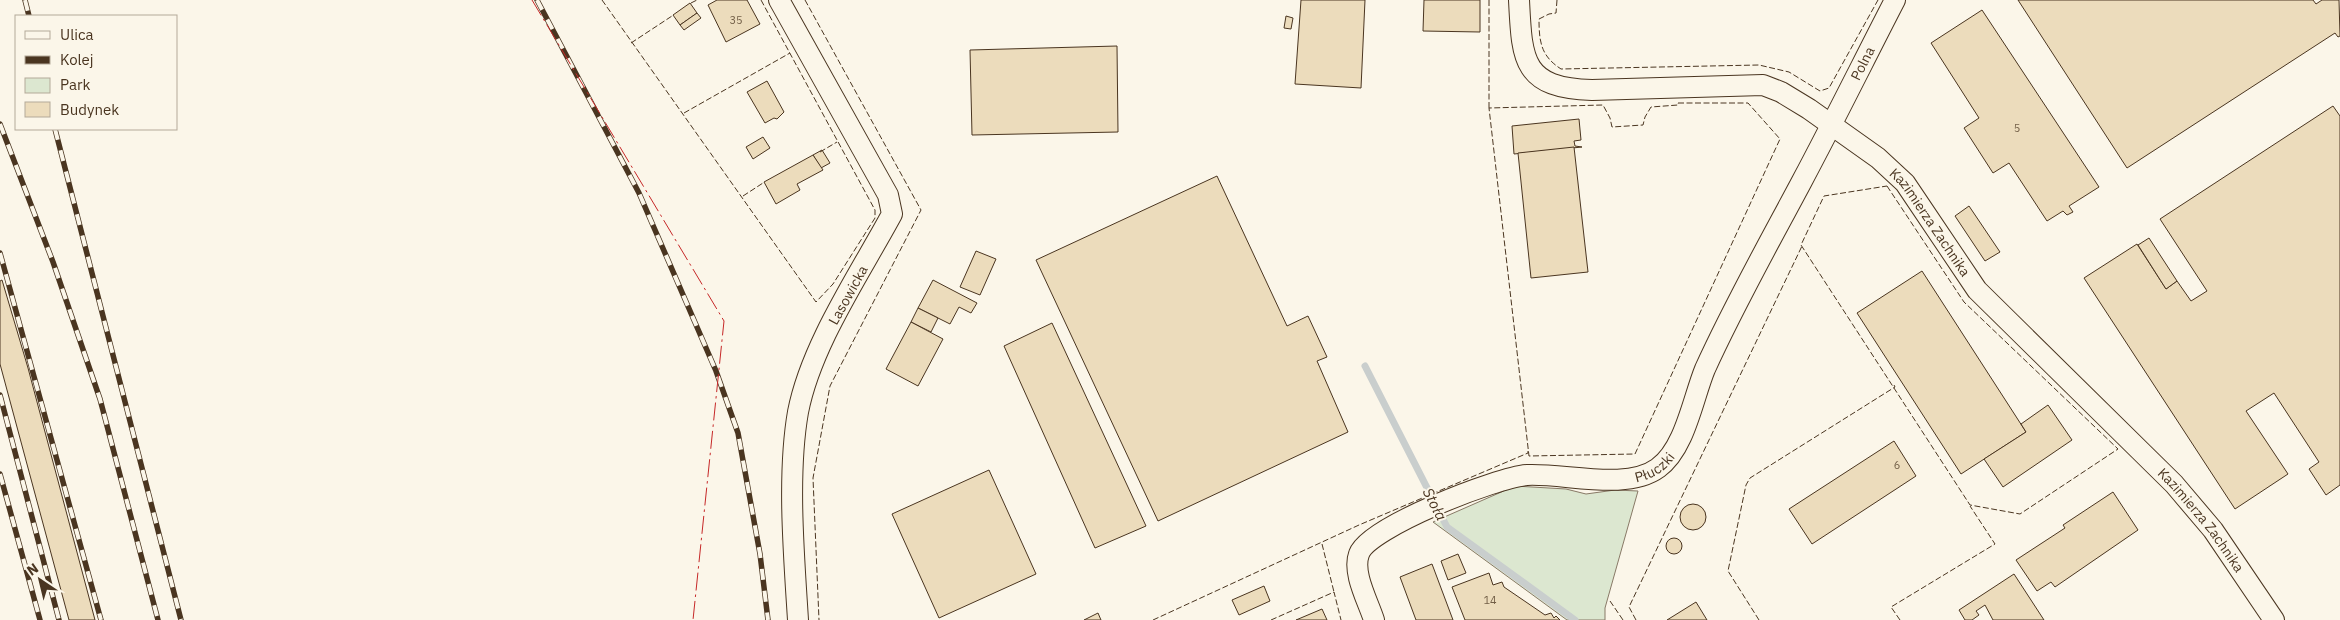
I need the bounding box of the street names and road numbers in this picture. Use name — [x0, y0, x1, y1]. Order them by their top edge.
street label: Polna — [1847, 43, 1879, 83]
street label: Kazimierza Zachnika — [1886, 164, 1975, 280]
street label: Lasowicka — [824, 262, 872, 328]
street label: Płuczki — [1633, 449, 1679, 486]
street label: Kazimierza Zachnika — [2154, 464, 2248, 576]

